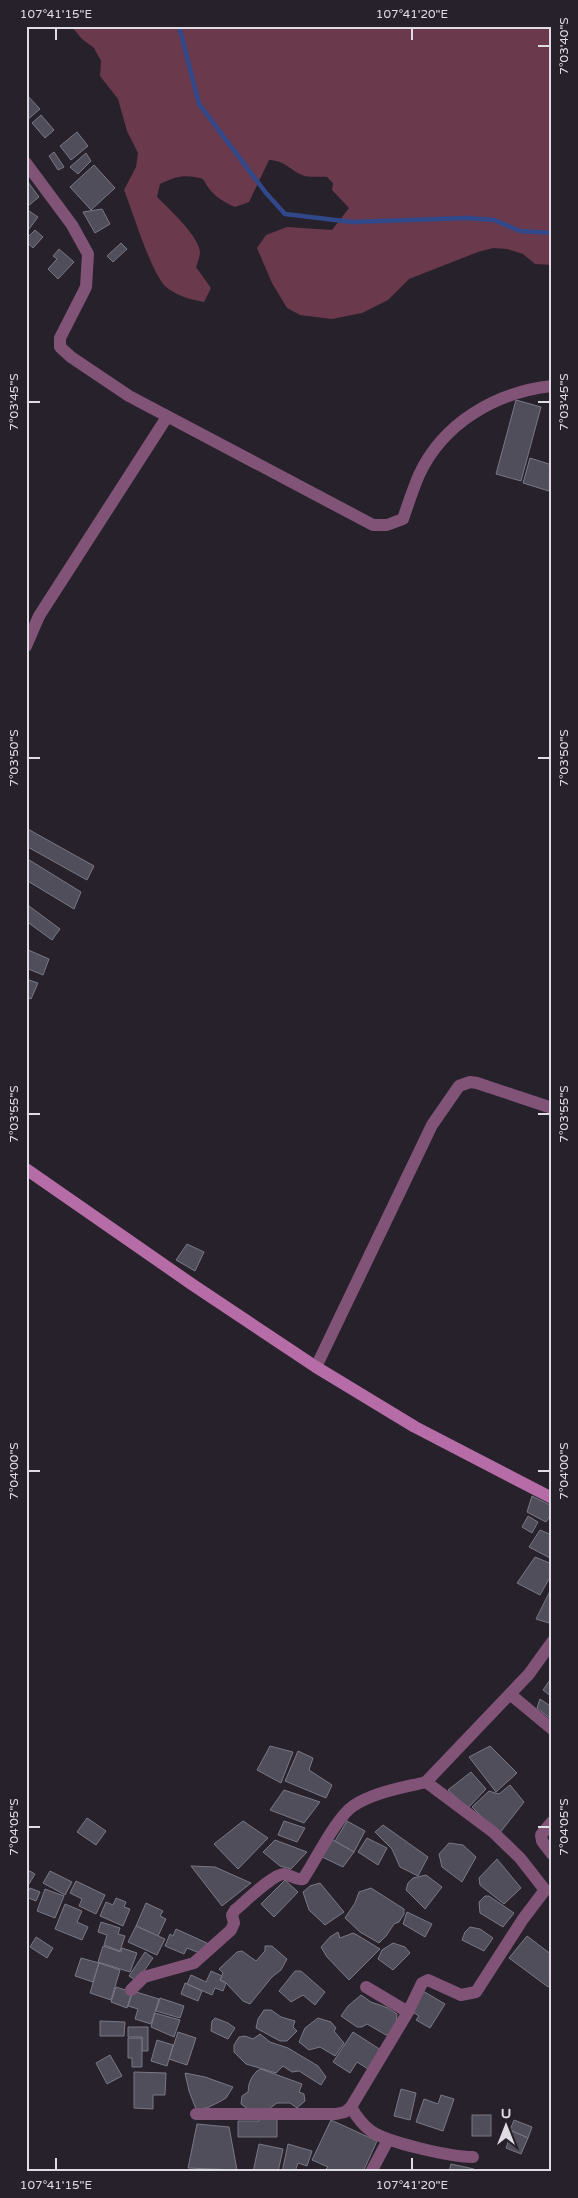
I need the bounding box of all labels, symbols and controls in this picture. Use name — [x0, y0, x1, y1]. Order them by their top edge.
text: 107°41'15"E — [20, 7, 92, 21]
text: 107°41'20"E — [376, 7, 448, 21]
text: 7°03'40"S — [557, 17, 571, 75]
text: 7°03'45"S — [7, 373, 21, 431]
text: 7°03'45"S — [557, 373, 571, 431]
text: 7°03'50"S — [7, 729, 21, 787]
text: 7°03'50"S — [557, 729, 571, 787]
text: 7°03'55"S — [7, 1085, 21, 1143]
text: 7°03'55"S — [557, 1085, 571, 1143]
text: 7°04'00"S — [7, 1442, 21, 1500]
text: 7°04'00"S — [557, 1442, 571, 1500]
text: 7°04'05"S — [7, 1798, 21, 1856]
text: 7°04'05"S — [557, 1798, 571, 1856]
north arrow — [480, 2100, 530, 2150]
text: U — [501, 2105, 511, 2122]
text: 107°41'15"E — [20, 2178, 92, 2192]
text: 107°41'20"E — [376, 2178, 448, 2192]

